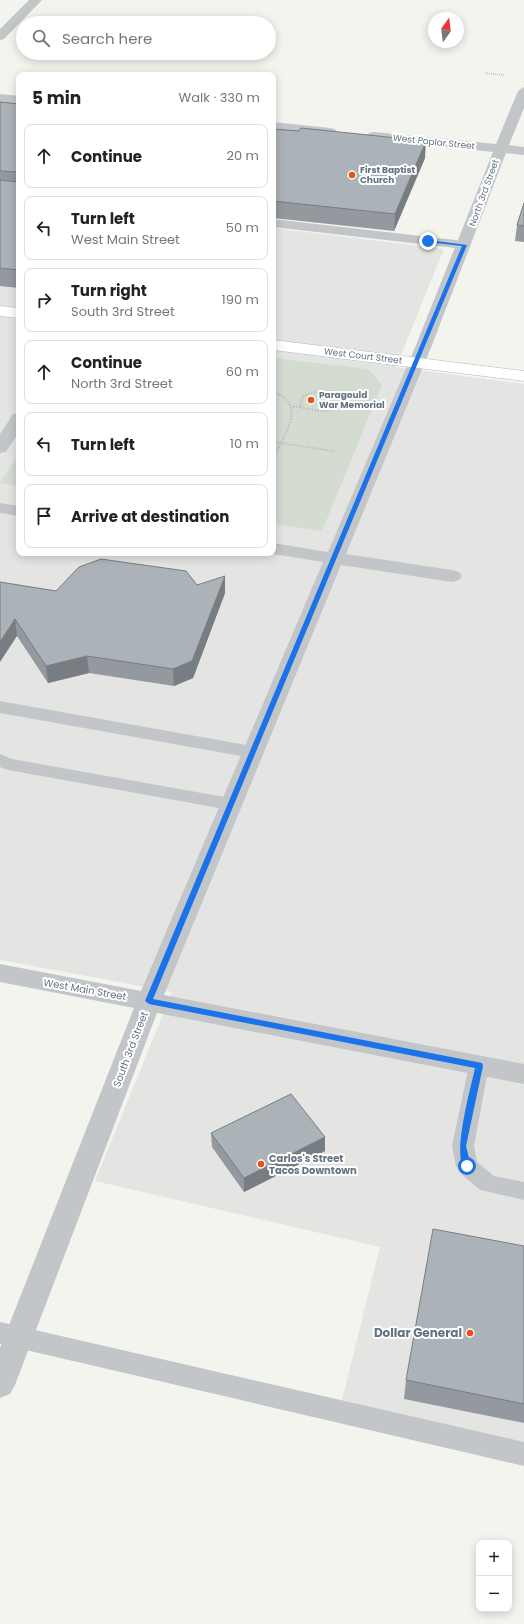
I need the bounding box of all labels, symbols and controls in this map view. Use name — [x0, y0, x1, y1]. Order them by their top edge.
north arrow — [428, 12, 464, 48]
search box — [16, 16, 276, 60]
icon: search — [30, 27, 52, 49]
text: Search here — [62, 28, 152, 49]
text: 5 min — [32, 86, 81, 110]
text: Walk · 330 m — [179, 88, 260, 107]
street label: West Poplar Street — [392, 132, 476, 152]
icon: ahead — [33, 145, 55, 167]
text: Continue — [71, 146, 142, 167]
text: 20 m — [226, 146, 259, 165]
street label: North 3rd Street — [466, 158, 502, 228]
place label: First Baptist Church — [360, 164, 415, 186]
marker: First Baptist Church — [347, 170, 357, 180]
text: Turn left — [71, 208, 135, 229]
icon: left — [33, 217, 55, 239]
text: 50 m — [226, 218, 259, 237]
text: West Main Street — [71, 230, 180, 249]
route end — [419, 232, 437, 250]
text: Turn right — [71, 280, 147, 301]
icon: right — [33, 289, 55, 311]
text: 190 m — [222, 290, 259, 309]
text: South 3rd Street — [71, 302, 175, 321]
street label: West Court Street — [323, 345, 403, 367]
text: Continue — [71, 352, 142, 373]
icon: ahead — [33, 361, 55, 383]
text: 60 m — [226, 362, 259, 381]
text: North 3rd Street — [71, 374, 173, 393]
place label: Paragould War Memorial — [319, 389, 385, 411]
marker: Paragould War Memorial — [306, 395, 316, 405]
icon: left — [33, 433, 55, 455]
text: Turn left — [71, 434, 135, 455]
text: 10 m — [230, 434, 259, 453]
icon: arrive — [33, 505, 55, 527]
text: Arrive at destination — [71, 506, 229, 527]
street label: West Main Street — [42, 975, 128, 1004]
street label: South 3rd Street — [109, 1009, 152, 1089]
place label: Carlos's Street Tacos Downtown — [269, 1151, 357, 1178]
route start — [458, 1157, 476, 1175]
marker: Carlos's Street Tacos Downtown — [256, 1159, 266, 1169]
place label: Dollar General — [374, 1324, 462, 1341]
marker: Dollar General — [465, 1328, 475, 1338]
map controls — [476, 1540, 512, 1612]
button: + — [476, 1540, 512, 1576]
button: − — [476, 1576, 512, 1612]

